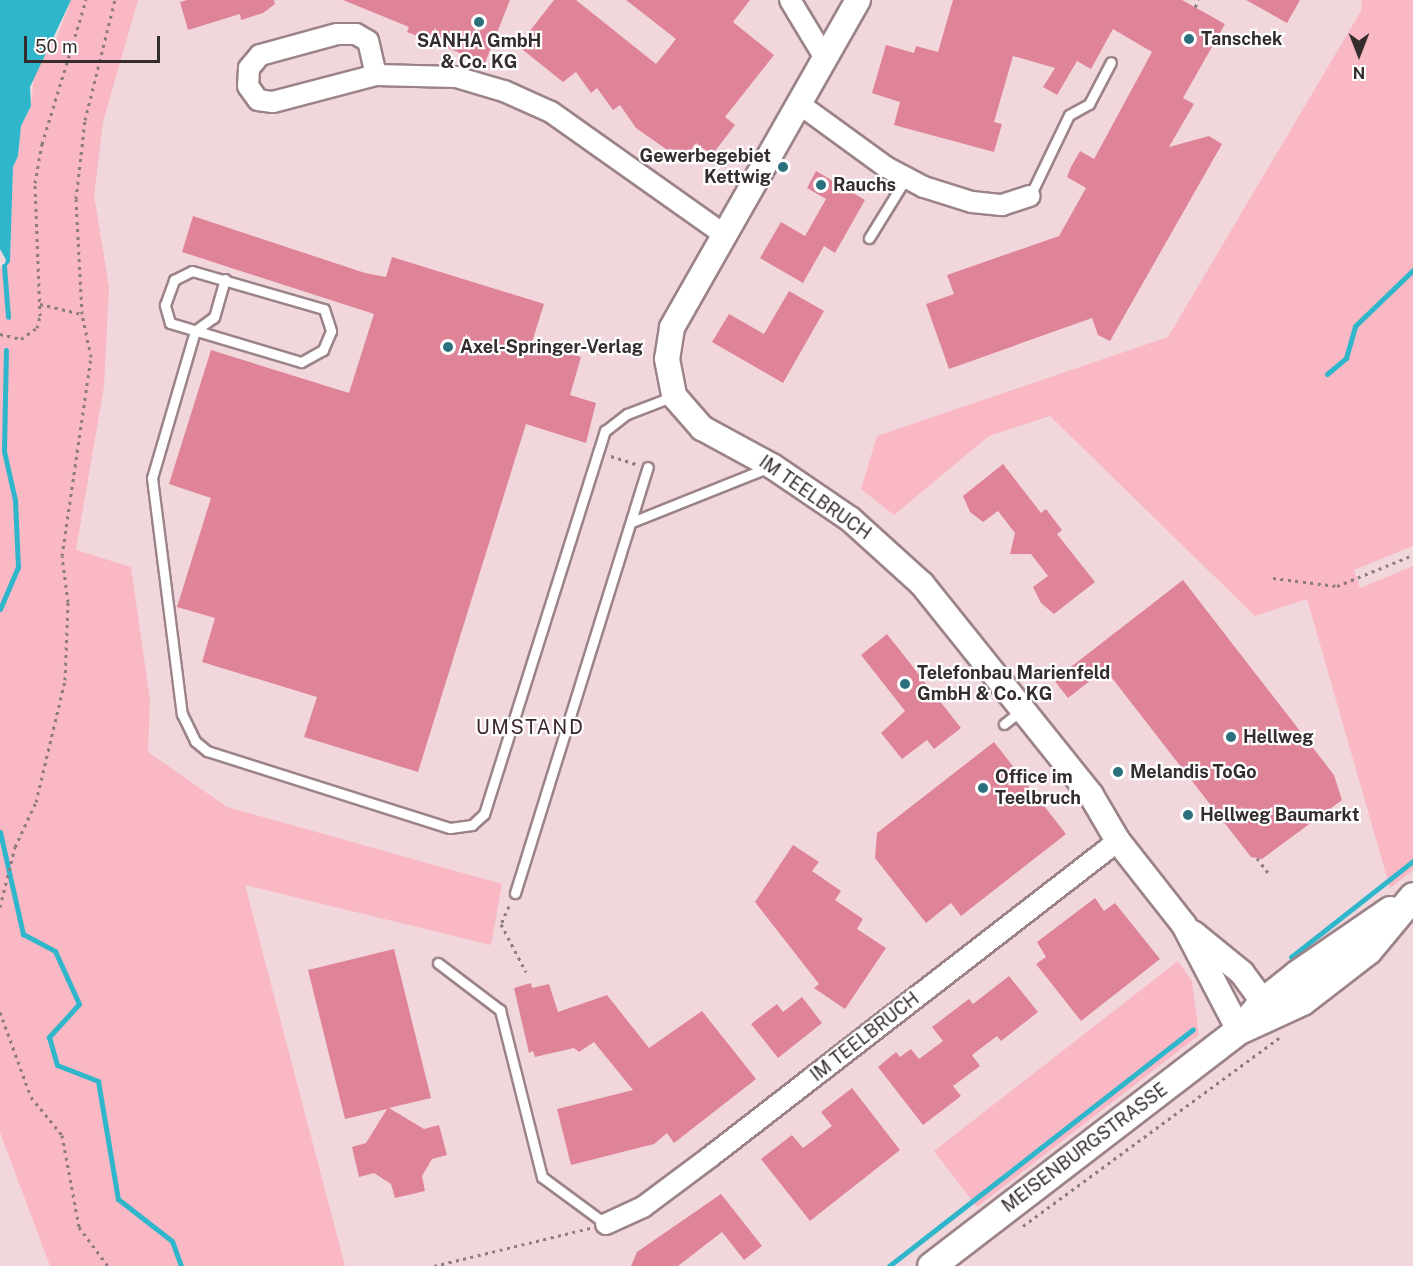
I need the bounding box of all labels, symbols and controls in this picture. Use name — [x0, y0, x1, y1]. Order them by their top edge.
marker: SANHA GmbH & Co. KG — [472, 15, 486, 29]
scale bar — [27, 24, 164, 62]
north arrow — [1329, 24, 1389, 84]
place label: Tanschek — [1201, 28, 1283, 50]
place label: SANHA GmbH & Co. KG — [417, 31, 541, 74]
marker: Tanschek — [1182, 32, 1196, 46]
text: 50 m — [35, 36, 78, 57]
text: N — [1353, 63, 1365, 82]
place label: Gewerbegebiet Kettwig — [639, 146, 771, 188]
marker: Gewerbegebiet Kettwig — [776, 160, 790, 174]
place label: Rauchs — [833, 174, 896, 196]
marker: Rauchs — [814, 178, 828, 192]
place label: Axel-Springer-Verlag — [460, 336, 643, 358]
marker: Axel-Springer-Verlag — [441, 340, 455, 354]
street label: IM TEELBRUCH — [755, 451, 875, 545]
place label: Telefonbau Marienfeld GmbH & Co. KG — [917, 663, 1110, 706]
marker: Telefonbau Marienfeld GmbH & Co. KG — [898, 677, 912, 691]
district label: UMSTAND — [476, 715, 584, 739]
place label: Hellweg — [1243, 726, 1314, 748]
marker: Hellweg — [1224, 730, 1238, 744]
place label: Melandis ToGo — [1130, 761, 1257, 783]
marker: Melandis ToGo — [1111, 765, 1125, 779]
place label: Office im Teelbruch — [995, 767, 1081, 810]
marker: Office im Teelbruch — [976, 781, 990, 795]
place label: Hellweg Baumarkt — [1200, 804, 1360, 826]
marker: Hellweg Baumarkt — [1181, 808, 1195, 822]
street label: IM TEELBRUCH — [806, 988, 924, 1086]
street label: MEISENBURGSTRASSE — [998, 1079, 1172, 1217]

